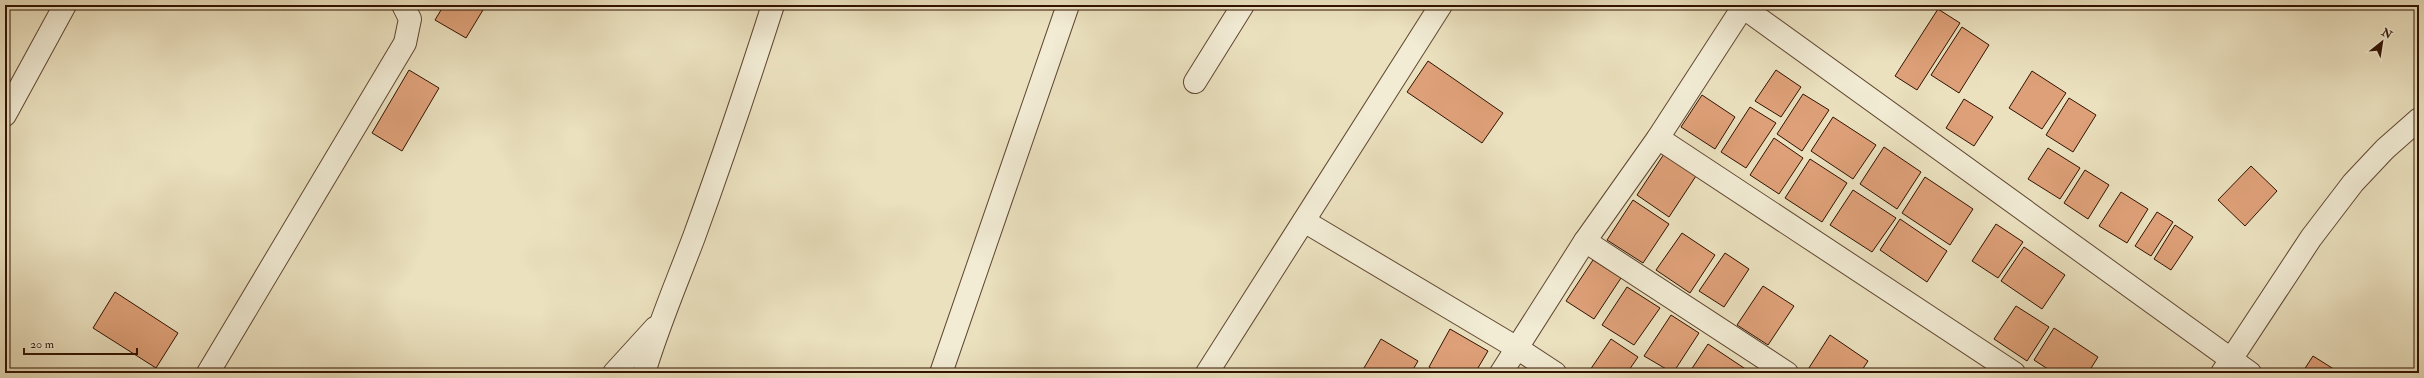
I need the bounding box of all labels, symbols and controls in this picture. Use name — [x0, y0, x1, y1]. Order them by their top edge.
north arrow — [2362, 22, 2402, 62]
text: N — [2378, 25, 2395, 42]
scale bar — [24, 330, 137, 356]
text: 20 m — [30, 337, 55, 352]

